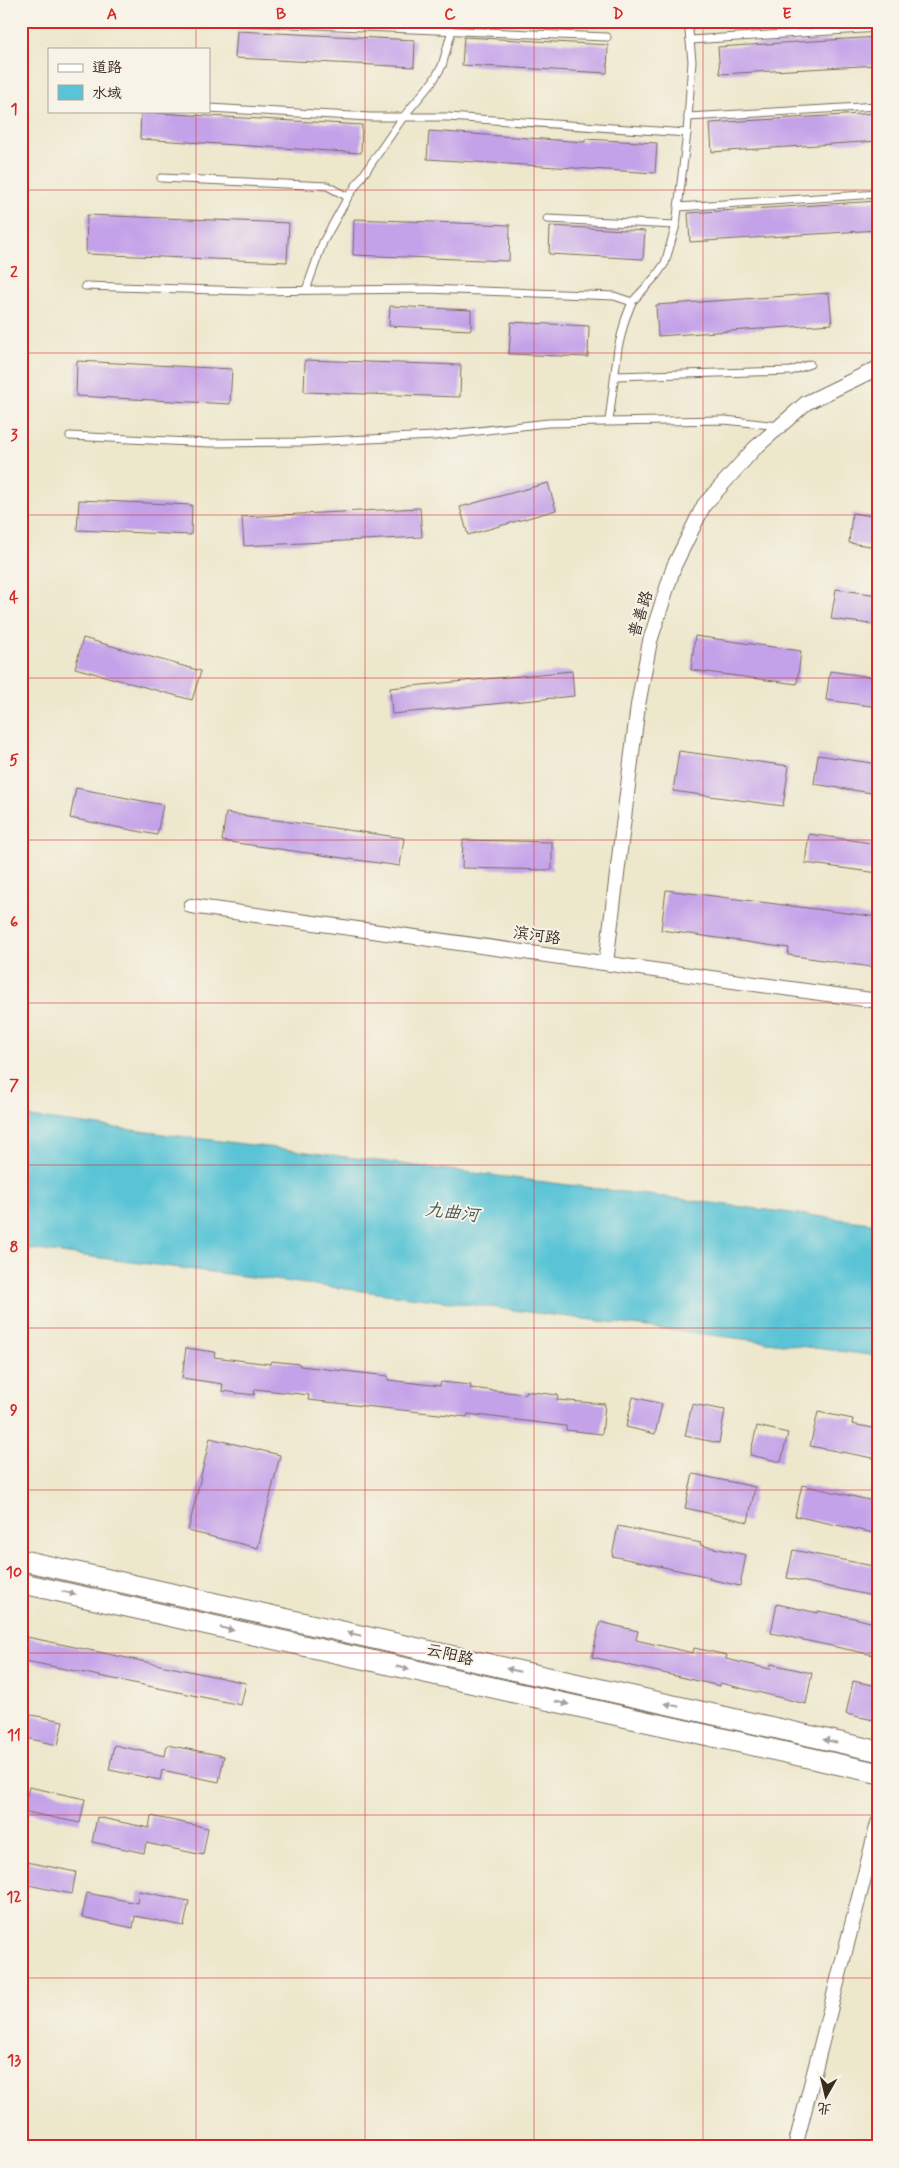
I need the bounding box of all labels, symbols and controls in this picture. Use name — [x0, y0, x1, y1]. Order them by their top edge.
text: A — [107, 4, 117, 25]
text: B — [276, 4, 286, 25]
text: C — [444, 4, 456, 25]
text: D — [612, 4, 624, 25]
text: E — [782, 4, 792, 25]
legend — [48, 48, 210, 112]
text: 道路 — [92, 58, 122, 78]
text: 水域 — [92, 84, 122, 104]
text: 1 — [10, 99, 18, 120]
text: 2 — [10, 262, 18, 283]
text: 3 — [10, 425, 18, 446]
text: 4 — [9, 587, 19, 608]
street label: 普善路 — [624, 588, 658, 640]
text: 5 — [9, 750, 19, 771]
text: 6 — [10, 912, 18, 933]
street label: 滨河路 — [512, 922, 562, 950]
text: 7 — [9, 1075, 19, 1096]
water label: 九曲河 — [424, 1198, 483, 1229]
text: 8 — [9, 1237, 19, 1258]
text: 9 — [10, 1400, 18, 1421]
text: 10 — [6, 1562, 22, 1583]
one-way arrow — [61, 1589, 76, 1597]
one-way arrow — [220, 1625, 236, 1633]
one-way arrow — [347, 1630, 362, 1638]
street label: 云阳路 — [424, 1639, 476, 1671]
one-way arrow — [396, 1664, 412, 1672]
one-way arrow — [505, 1666, 521, 1674]
one-way arrow — [554, 1699, 569, 1707]
one-way arrow — [664, 1701, 679, 1709]
text: 11 — [7, 1725, 21, 1746]
one-way arrow — [823, 1737, 838, 1745]
text: 12 — [6, 1887, 22, 1908]
text: 13 — [7, 2050, 21, 2071]
north arrow — [802, 2070, 852, 2120]
text: 北 — [816, 2098, 833, 2118]

